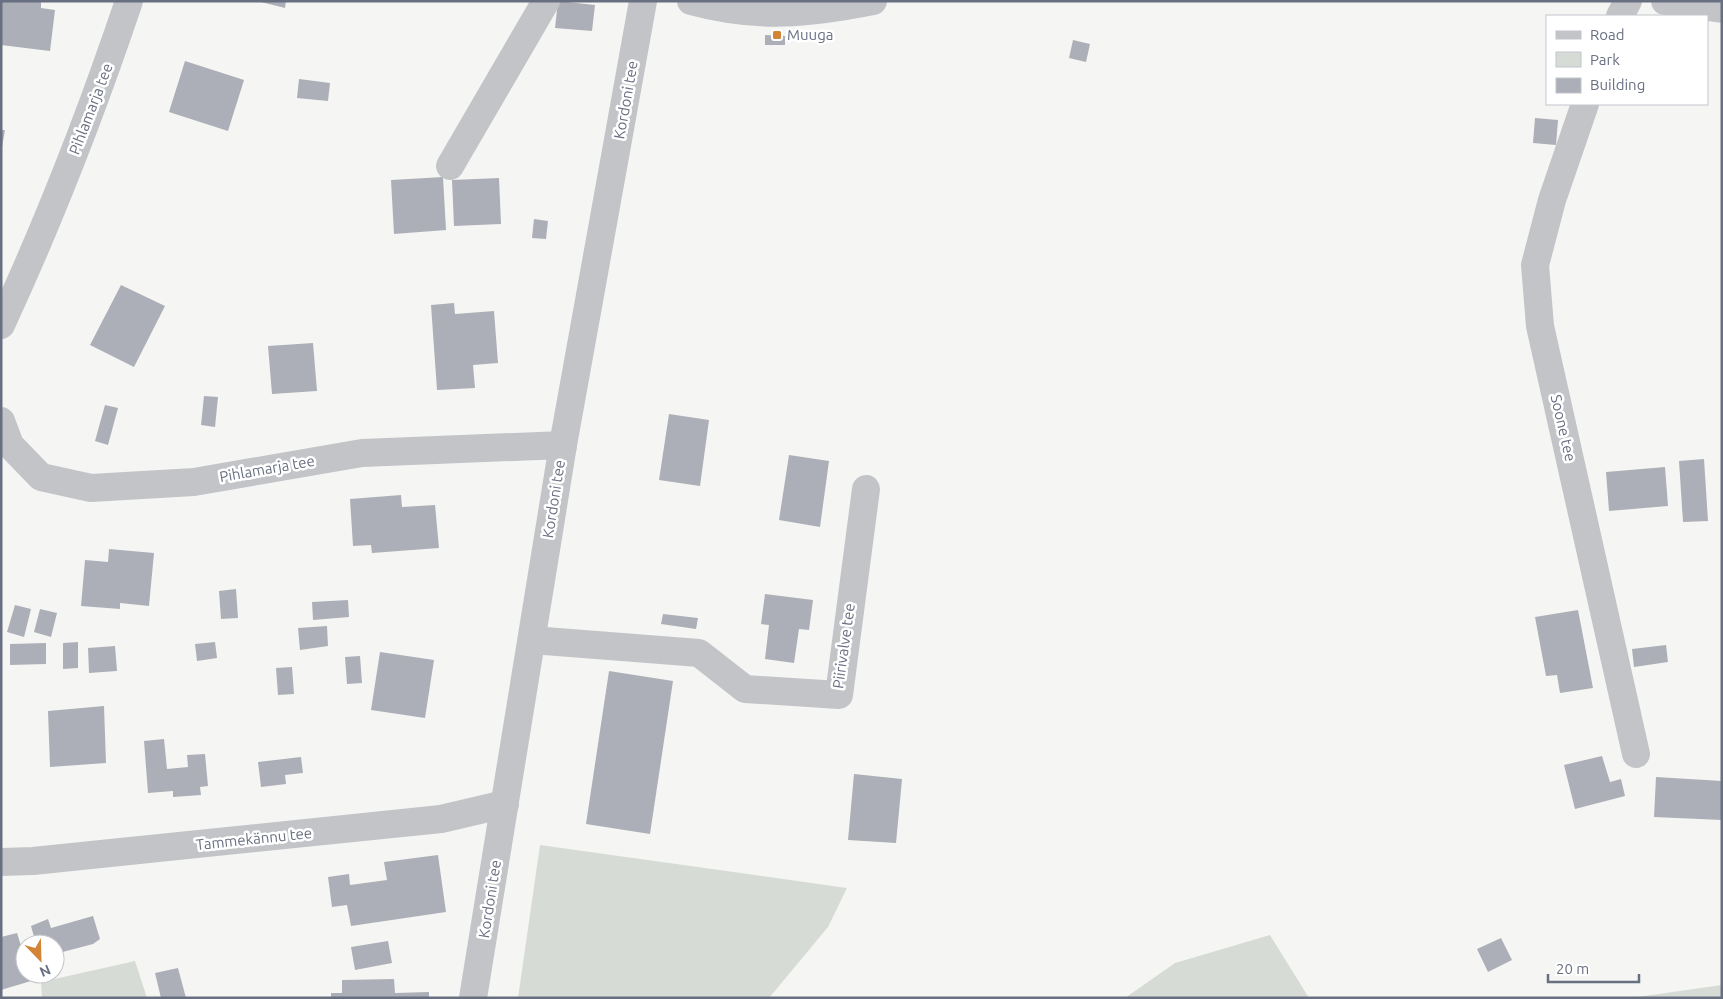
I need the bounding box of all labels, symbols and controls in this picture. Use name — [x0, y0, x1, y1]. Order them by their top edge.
legend — [1546, 15, 1708, 105]
place label: Muuga — [787, 26, 834, 43]
text: Road — [1590, 26, 1625, 43]
marker: Muuga — [771, 29, 783, 41]
text: Park — [1590, 51, 1620, 68]
street label: Kordoni tee — [610, 60, 641, 140]
street label: Pihlamarja tee — [65, 61, 116, 157]
text: Building — [1590, 76, 1645, 93]
street label: Soone tee — [1548, 393, 1579, 463]
street label: Pihlamarja tee — [218, 452, 316, 485]
street label: Kordoni tee — [539, 459, 568, 539]
street label: Piirivalve tee — [829, 602, 858, 690]
street label: Tammekännu tee — [195, 824, 313, 853]
street label: Kordoni tee — [475, 859, 504, 939]
north arrow — [15, 934, 65, 984]
scale bar — [1548, 952, 1639, 984]
text: 20 m — [1556, 960, 1589, 977]
text: N — [37, 962, 53, 980]

